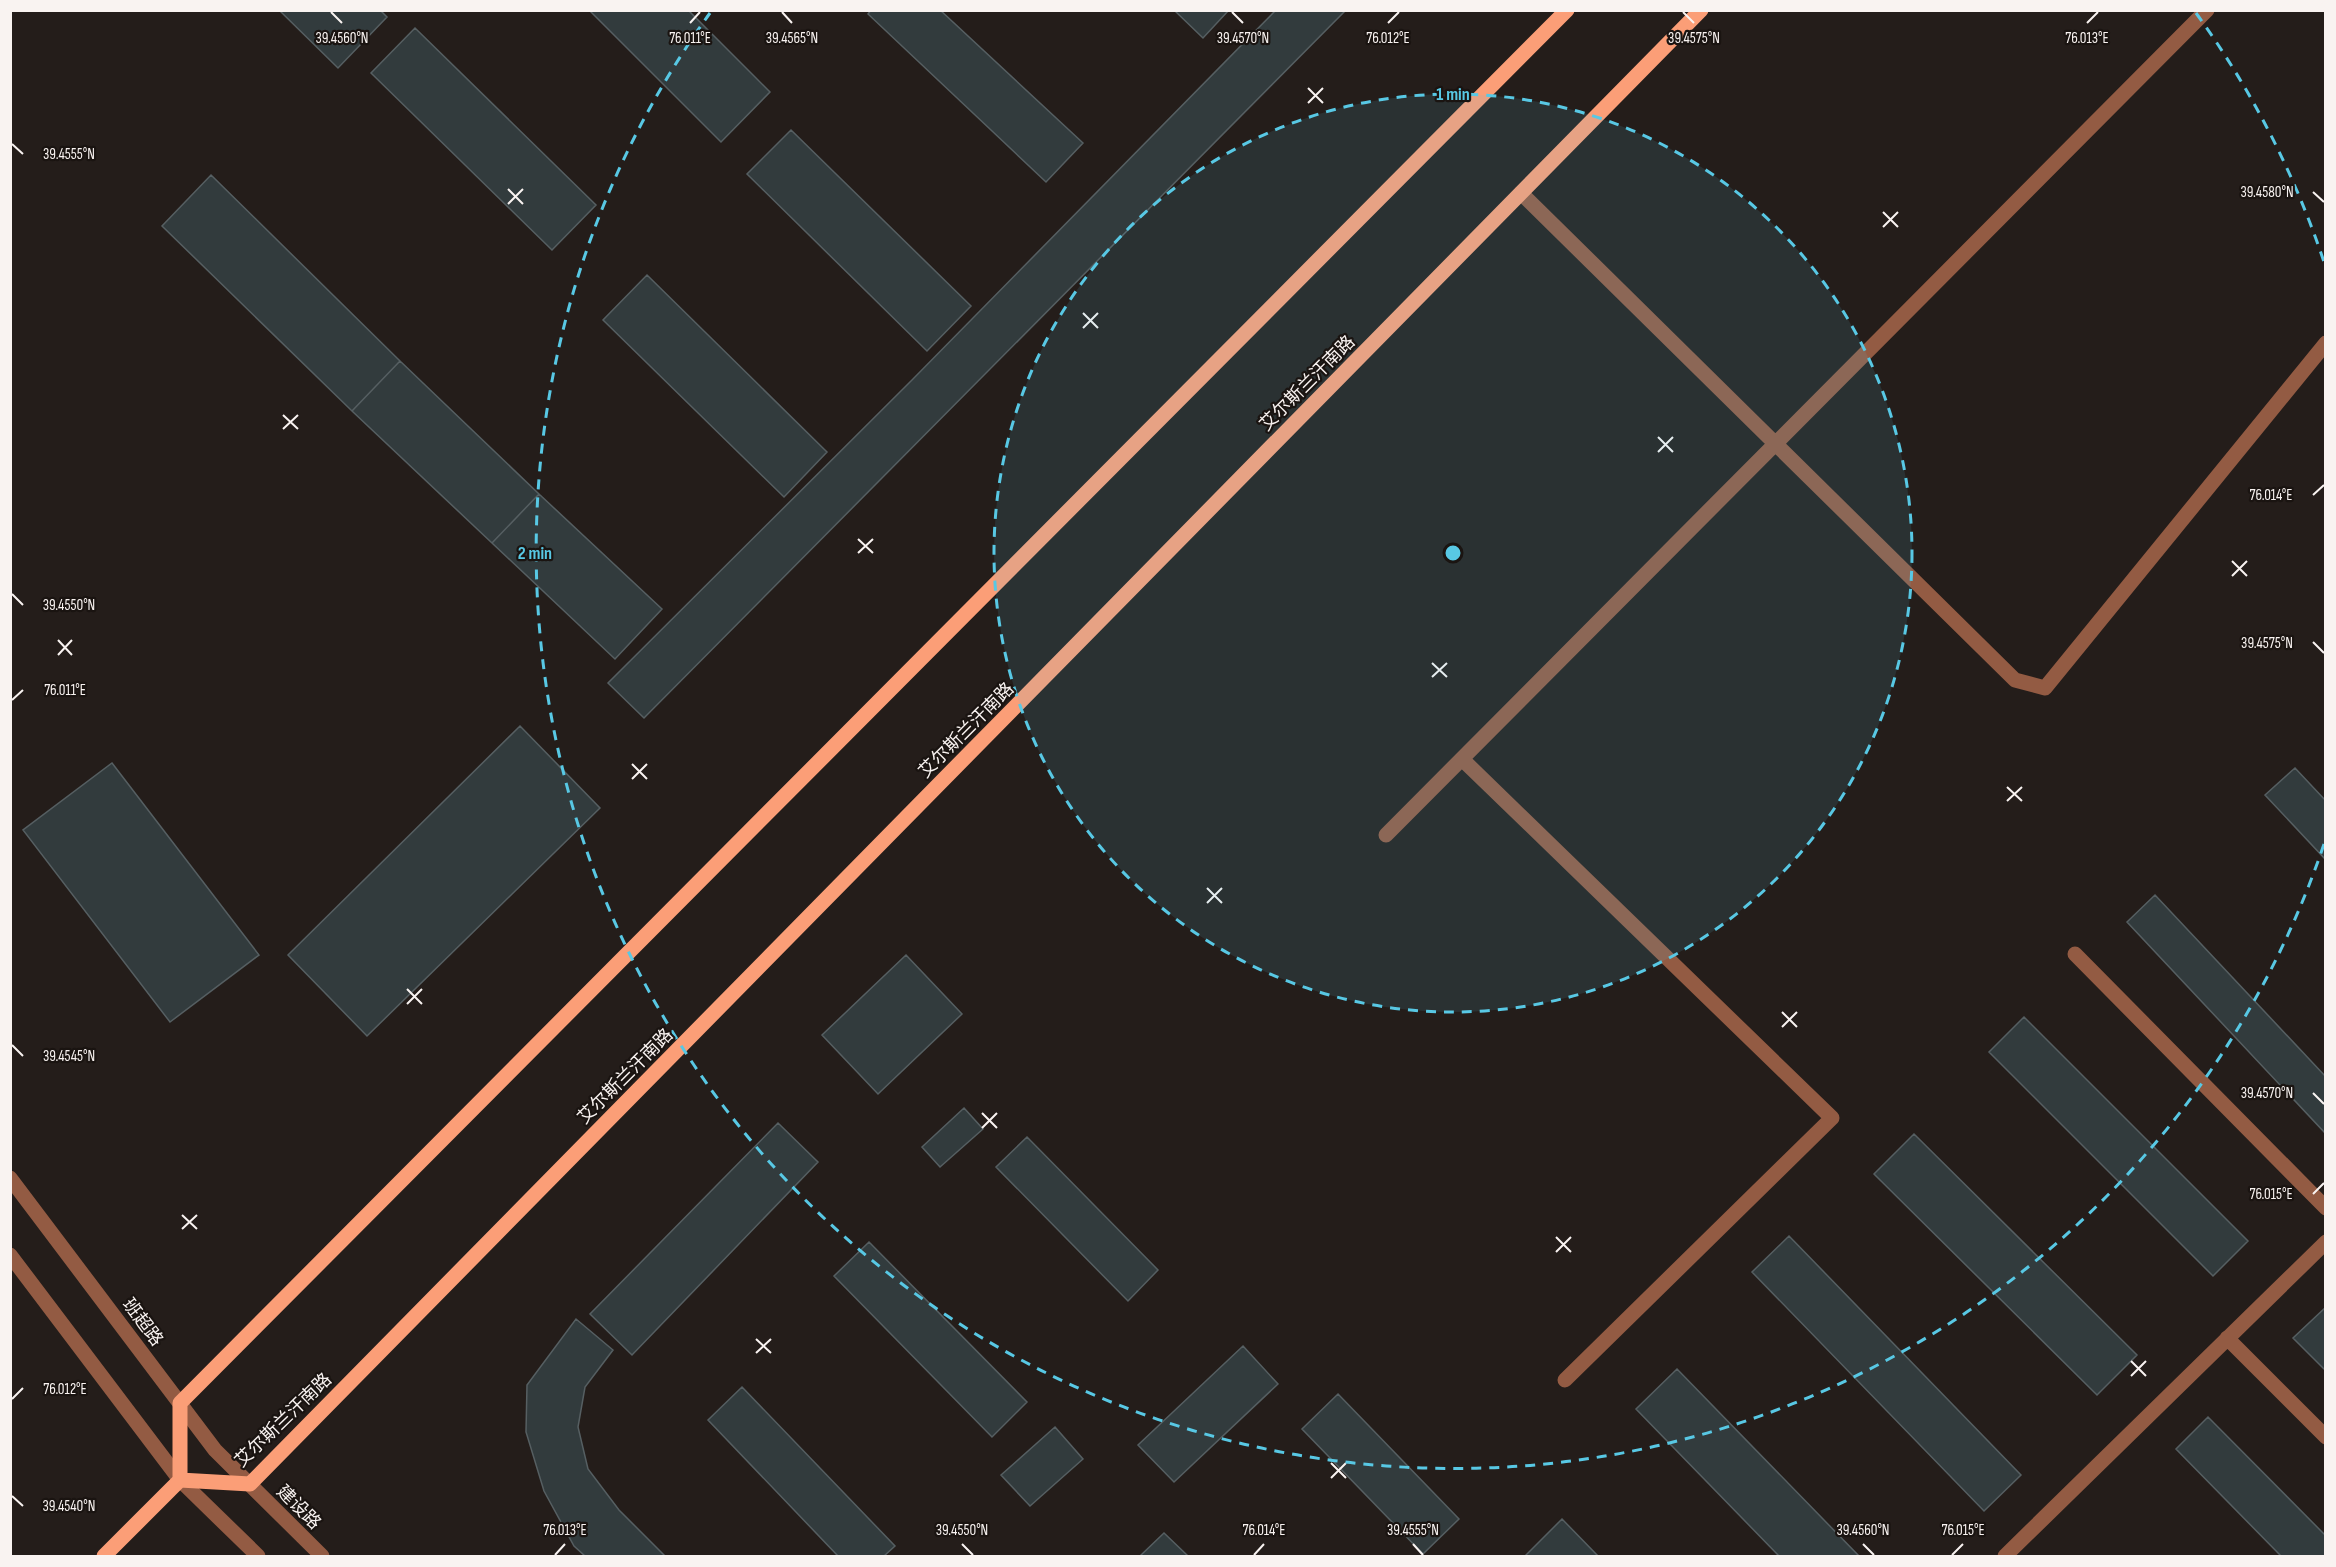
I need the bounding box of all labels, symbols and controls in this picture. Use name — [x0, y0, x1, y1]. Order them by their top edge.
text: 39.4560°N — [315, 29, 369, 48]
text: 76.011°E — [669, 29, 711, 48]
text: 39.4565°N — [766, 29, 818, 48]
text: 39.4570°N — [1217, 29, 1269, 48]
text: 76.012°E — [1366, 29, 1410, 48]
text: 39.4575°N — [1668, 29, 1720, 48]
text: 76.013°E — [2065, 29, 2109, 48]
text: 1 min — [1436, 84, 1470, 105]
text: 39.4555°N — [43, 145, 95, 164]
text: 39.4580°N — [2240, 183, 2294, 202]
street label: 艾尔斯兰汗南路 — [1255, 331, 1359, 435]
text: 76.014°E — [2250, 486, 2292, 505]
text: 2 min — [518, 543, 552, 564]
centre of rings — [1443, 543, 1463, 563]
text: 39.4550°N — [43, 596, 95, 615]
text: 39.4575°N — [2241, 634, 2293, 653]
street label: 艾尔斯兰汗南路 — [914, 678, 1018, 782]
text: 76.011°E — [44, 681, 86, 700]
street label: 艾尔斯兰汗南路 — [573, 1024, 677, 1128]
text: 39.4545°N — [43, 1047, 95, 1066]
text: 39.4570°N — [2241, 1084, 2293, 1103]
text: 76.015°E — [2249, 1185, 2293, 1204]
street label: 班超路 — [118, 1294, 167, 1350]
street label: 艾尔斯兰汗南路 — [231, 1369, 336, 1472]
text: 76.012°E — [43, 1380, 87, 1399]
street label: 建设路 — [272, 1481, 325, 1534]
text: 39.4540°N — [43, 1497, 95, 1516]
text: 76.013°E — [543, 1521, 587, 1540]
text: 39.4550°N — [936, 1521, 988, 1540]
text: 76.014°E — [1243, 1521, 1285, 1540]
text: 39.4555°N — [1387, 1521, 1439, 1540]
text: 39.4560°N — [1836, 1521, 1890, 1540]
text: 76.015°E — [1941, 1521, 1985, 1540]

